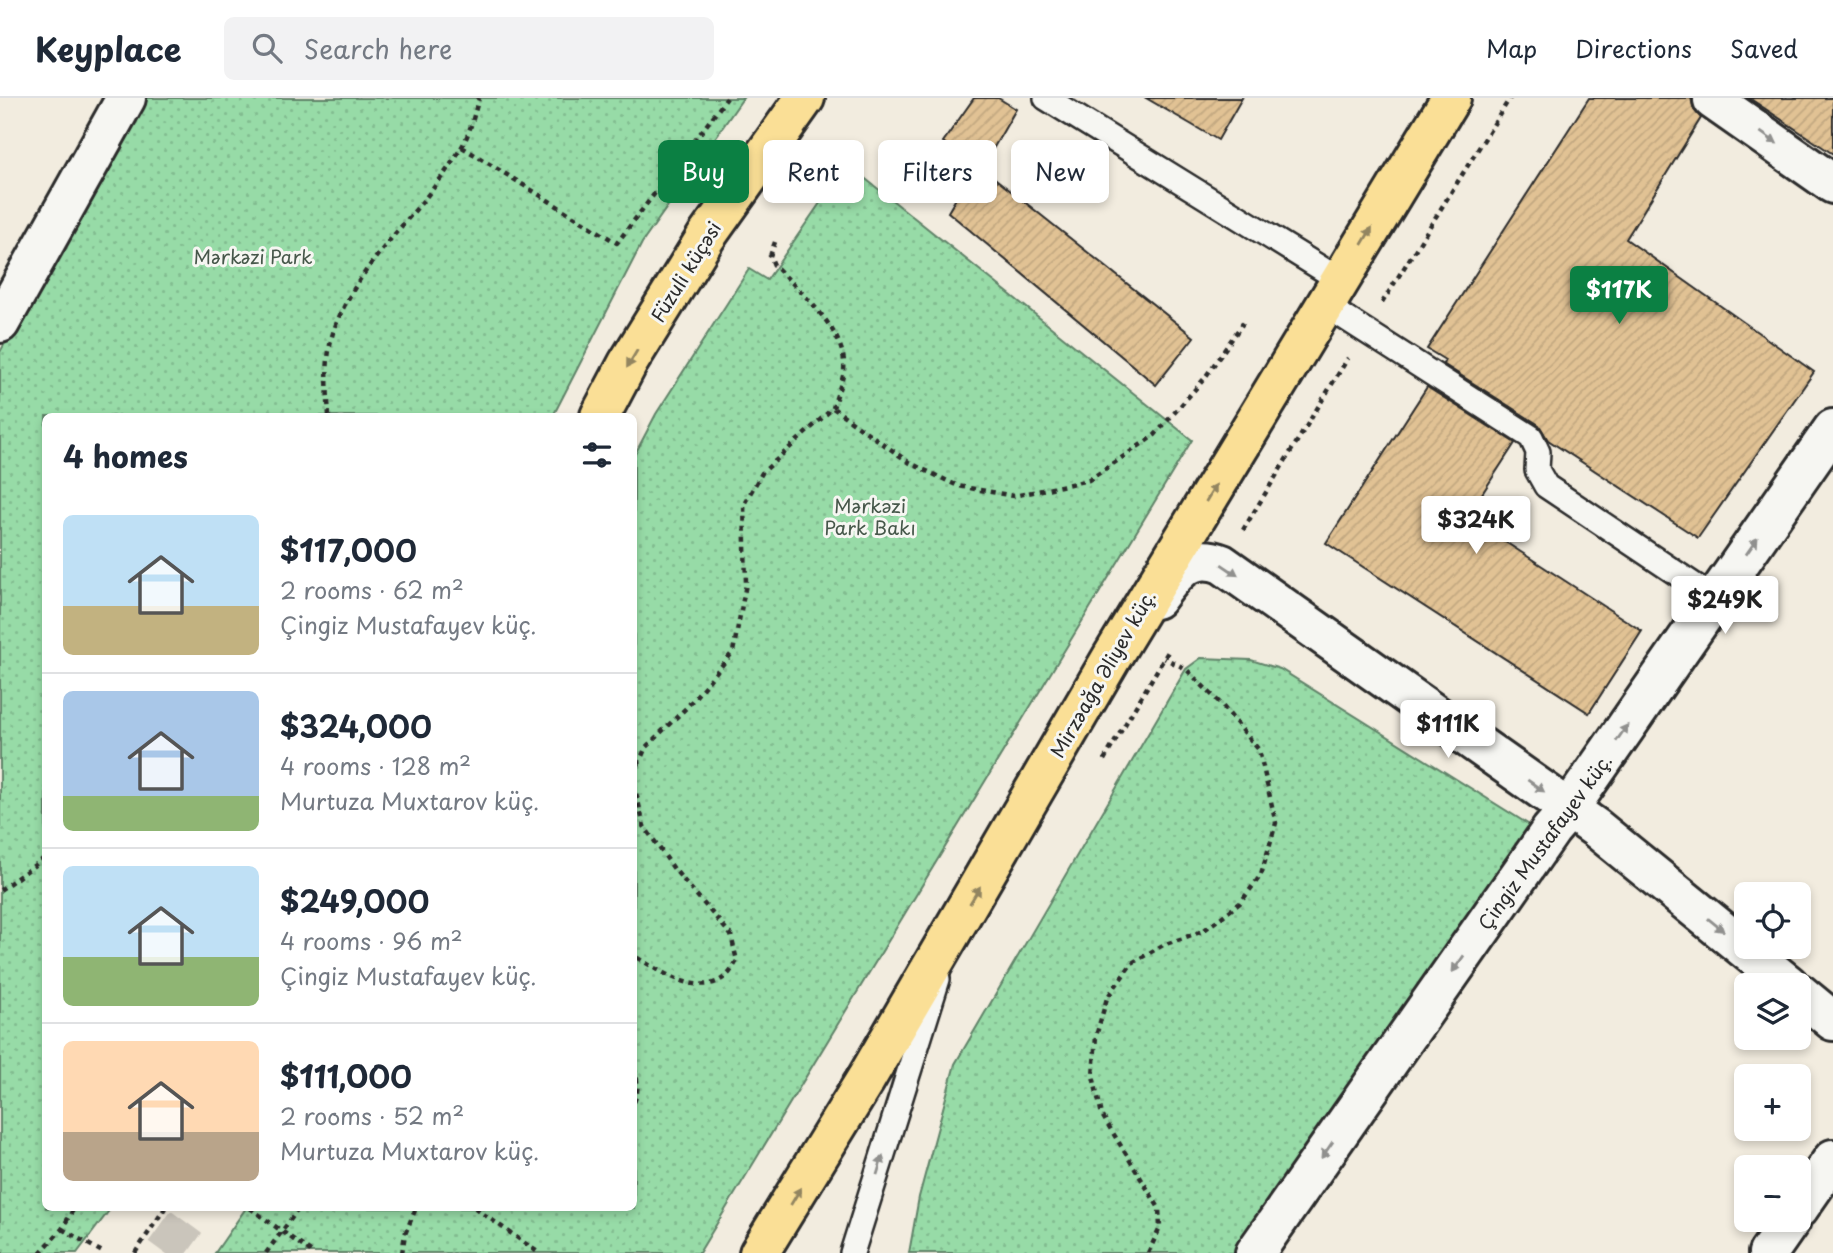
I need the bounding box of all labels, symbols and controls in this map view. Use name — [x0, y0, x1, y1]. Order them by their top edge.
search box — [224, 17, 714, 80]
text: Keyplace — [35, 23, 182, 73]
icon: search — [248, 29, 286, 67]
text: Search here — [304, 29, 452, 68]
text: Map — [1486, 30, 1537, 66]
text: Directions — [1575, 30, 1692, 66]
text: Saved — [1730, 30, 1798, 66]
one-way arrow — [1760, 131, 1778, 145]
chip: Buy — [658, 140, 749, 203]
chip: Rent — [763, 140, 864, 203]
chip: Filters — [878, 140, 997, 203]
chip: New — [1011, 140, 1109, 203]
street label: Füzuli küçəsi — [643, 216, 727, 327]
one-way arrow — [1360, 226, 1373, 245]
park label: Mərkəzi Park — [193, 242, 313, 270]
pin: $117K — [1570, 266, 1668, 326]
text: $117K — [1586, 271, 1652, 306]
one-way arrow — [625, 349, 638, 368]
text: 4 homes — [63, 433, 188, 478]
icon: filters — [578, 436, 616, 474]
one-way arrow — [1205, 484, 1217, 503]
park label: Mərkəzi Park Bakı — [824, 491, 916, 541]
pin: $324K — [1427, 496, 1525, 556]
text: $324K — [1437, 501, 1515, 536]
text: $117,000 — [280, 527, 417, 572]
one-way arrow — [1745, 537, 1759, 555]
icon: home — [119, 543, 203, 627]
one-way arrow — [1221, 563, 1239, 577]
text: 2 rooms · 62 m² — [280, 572, 464, 607]
pin: $249K — [1676, 576, 1774, 636]
text: $249K — [1687, 581, 1763, 616]
street label: Mirzəağa Əliyev küç. — [1043, 584, 1162, 763]
text: Çingiz Mustafayev küç. — [280, 607, 537, 642]
pin: $111K — [1399, 700, 1497, 760]
text: $324,000 — [280, 703, 432, 748]
text: $111K — [1416, 705, 1480, 740]
icon: home — [119, 719, 203, 803]
one-way arrow — [1615, 724, 1629, 742]
street label: Çingiz Mustafayev küç. — [1471, 747, 1618, 935]
text: 4 rooms · 128 m² — [280, 748, 471, 783]
one-way arrow — [1527, 779, 1545, 793]
text: Murtuza Muxtarov küç. — [280, 783, 539, 818]
text: $249,000 — [280, 878, 429, 923]
map controls — [1734, 882, 1811, 1232]
button: locate — [1734, 882, 1811, 959]
one-way arrow — [968, 885, 981, 904]
icon: home — [119, 894, 203, 978]
one-way arrow — [1706, 918, 1724, 933]
text: 4 rooms · 96 m² — [280, 923, 463, 958]
one-way arrow — [1451, 955, 1465, 973]
text: Çingiz Mustafayev küç. — [280, 958, 537, 993]
button: layers — [1734, 973, 1811, 1050]
text: $111,000 — [280, 1053, 412, 1098]
button: + — [1734, 1064, 1811, 1141]
icon: home — [119, 1069, 203, 1153]
text: 2 rooms · 52 m² — [280, 1098, 464, 1133]
text: Murtuza Muxtarov küç. — [280, 1133, 539, 1168]
one-way arrow — [1320, 1141, 1334, 1159]
one-way arrow — [876, 1154, 886, 1175]
button: − — [1734, 1155, 1811, 1232]
one-way arrow — [789, 1186, 802, 1205]

